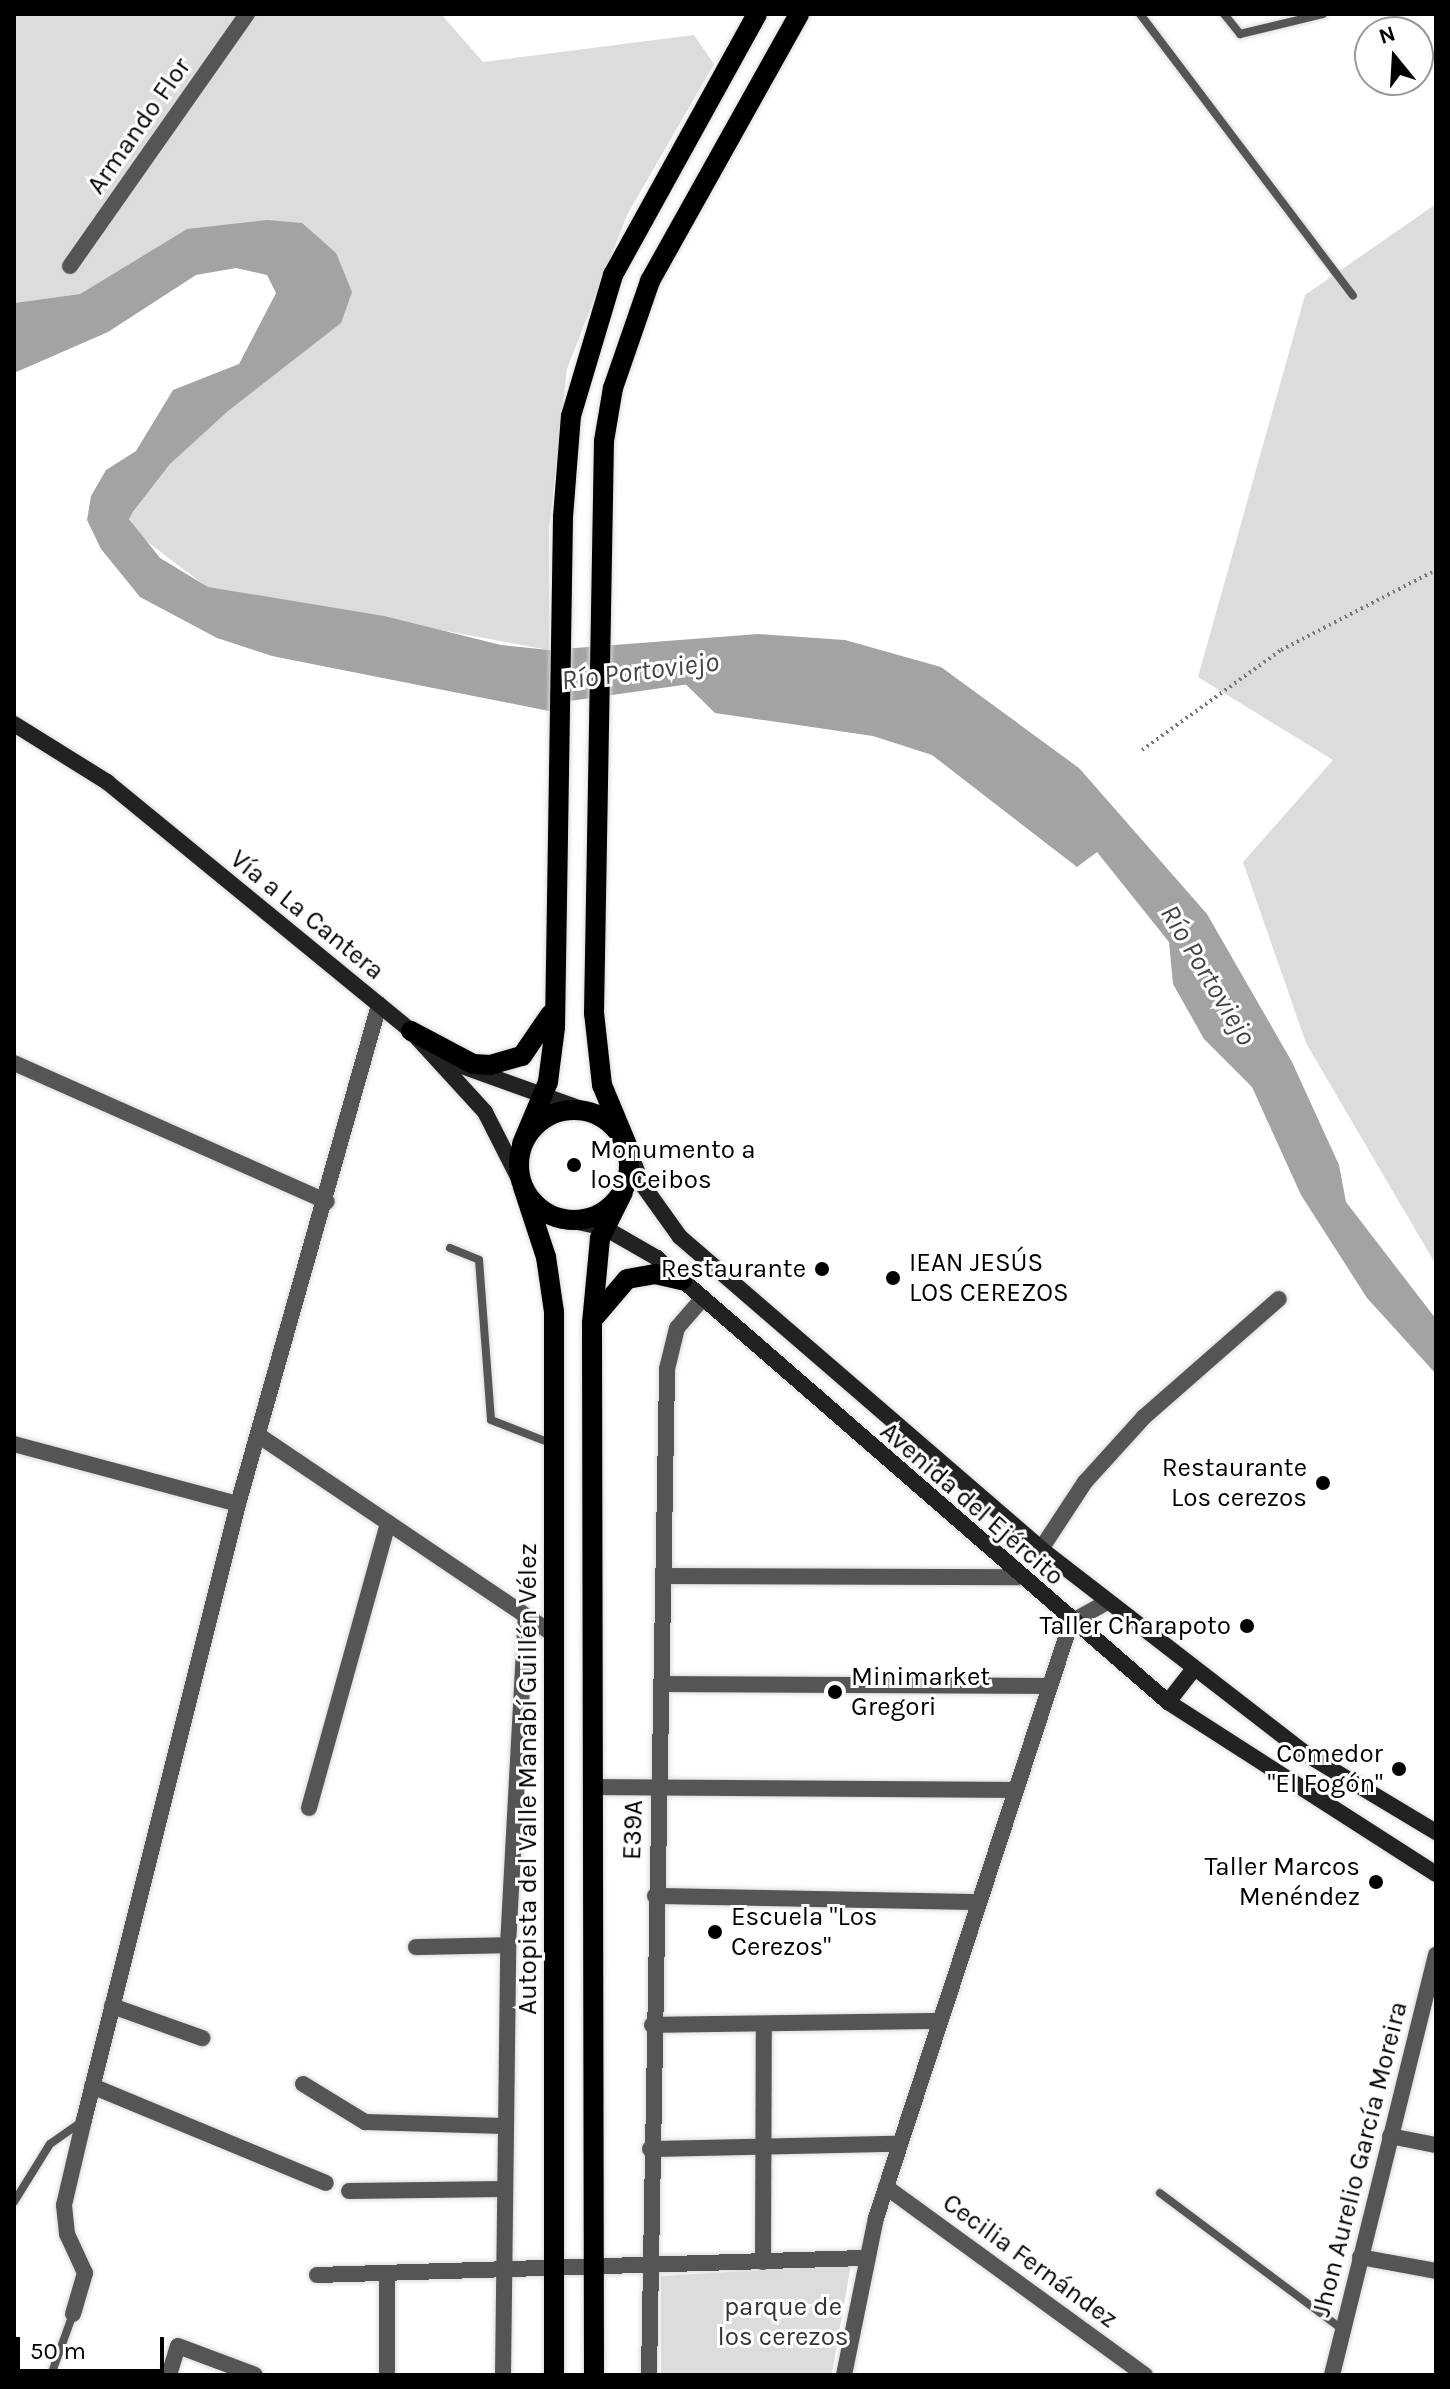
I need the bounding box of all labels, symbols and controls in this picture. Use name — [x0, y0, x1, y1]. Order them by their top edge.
north arrow — [1354, 16, 1434, 96]
text: N — [1376, 20, 1399, 50]
street label: Armando Flor — [81, 52, 197, 200]
water label: Río Portoviejo — [559, 645, 721, 697]
street label: Vía a La Cantera — [224, 843, 390, 987]
water label: Río Portoviejo — [1153, 899, 1263, 1051]
place label: Monumento a los Ceibos — [590, 1134, 756, 1196]
marker: Monumento a los Ceibos — [565, 1156, 583, 1174]
place label: IEAN JESÚS LOS CEREZOS — [909, 1247, 1069, 1308]
place label: Restaurante — [661, 1253, 806, 1285]
marker: Restaurante — [813, 1260, 831, 1278]
marker: IEAN JESÚS LOS CEREZOS — [884, 1269, 902, 1287]
street label: Avenida del Ejército — [874, 1416, 1070, 1592]
place label: Restaurante Los cerezos — [1162, 1452, 1307, 1514]
marker: Restaurante Los cerezos — [1314, 1474, 1332, 1492]
street label: Autopista del Valle Manabí Guillén Vélez — [512, 1543, 544, 2015]
place label: Taller Charapoto — [1039, 1610, 1231, 1642]
marker: Taller Charapoto — [1238, 1617, 1256, 1635]
place label: Minimarket Gregori — [851, 1661, 990, 1722]
marker: Minimarket Gregori — [826, 1683, 844, 1701]
place label: Comedor "El Fogón" — [1267, 1738, 1383, 1800]
marker: Comedor "El Fogón" — [1390, 1760, 1408, 1778]
street label: E39A — [616, 1799, 650, 1861]
place label: Taller Marcos Menéndez — [1204, 1851, 1360, 1912]
marker: Taller Marcos Menéndez — [1367, 1873, 1385, 1891]
place label: Escuela "Los Cerezos" — [731, 1901, 877, 1962]
marker: Escuela "Los Cerezos" — [706, 1923, 724, 1941]
street label: Jhon Aurelio García Moreira — [1306, 1998, 1414, 2320]
street label: Cecilia Fernández — [937, 2187, 1123, 2335]
park label: parque de los cerezos — [717, 2291, 849, 2352]
scale bar — [20, 2321, 168, 2371]
text: 50 m — [30, 2337, 86, 2365]

